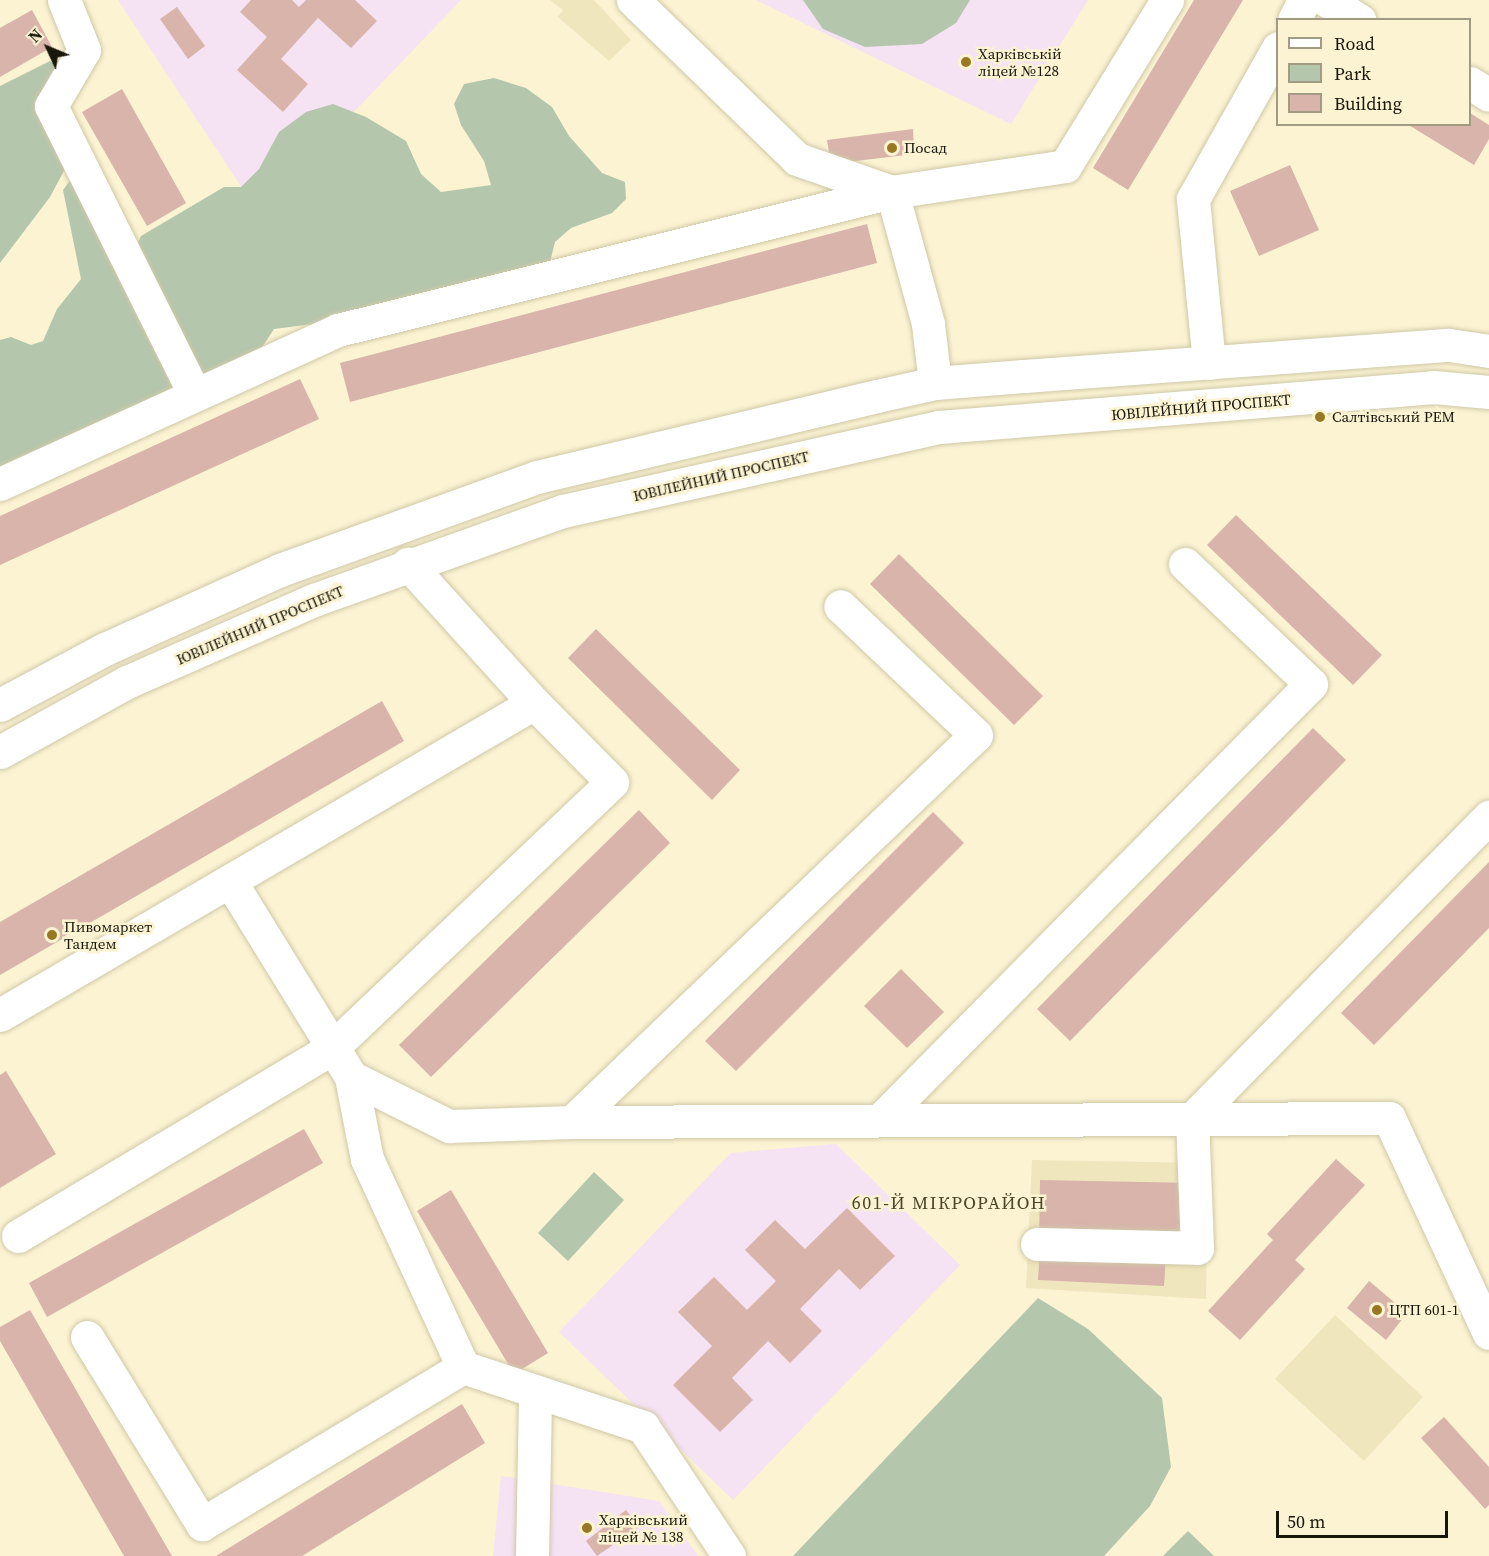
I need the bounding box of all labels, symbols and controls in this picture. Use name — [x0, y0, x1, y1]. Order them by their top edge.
north arrow — [18, 18, 78, 78]
legend — [1276, 18, 1471, 126]
text: N — [23, 24, 47, 47]
text: Road — [1334, 31, 1375, 56]
place label: Харківській ліцей №128 — [978, 44, 1062, 79]
marker: Харківській ліцей №128 — [959, 55, 973, 69]
text: Park — [1334, 61, 1371, 86]
text: Building — [1334, 91, 1402, 116]
place label: Посад — [904, 139, 947, 157]
marker: Посад — [885, 141, 899, 155]
street label: ЮВІЛЕЙНИЙ ПРОСПЕКТ — [1111, 390, 1291, 424]
place label: Салтівський РЕМ — [1332, 408, 1455, 426]
marker: Салтівський РЕМ — [1313, 410, 1327, 424]
street label: ЮВІЛЕЙНИЙ ПРОСПЕКТ — [631, 447, 811, 505]
street label: ЮВІЛЕЙНИЙ ПРОСПЕКТ — [174, 582, 346, 668]
place label: Пивомаркет Тандем — [64, 917, 152, 952]
marker: Пивомаркет Тандем — [45, 928, 59, 942]
district label: 601-Й МІКРОРАЙОН — [852, 1192, 1046, 1214]
place label: ЦТП 601-1 — [1389, 1301, 1459, 1319]
marker: ЦТП 601-1 — [1370, 1303, 1384, 1317]
scale bar — [1279, 1499, 1452, 1537]
text: 50 m — [1287, 1509, 1325, 1534]
place label: Харківський ліцей № 138 — [599, 1510, 688, 1545]
marker: Харківський ліцей № 138 — [580, 1521, 594, 1535]

